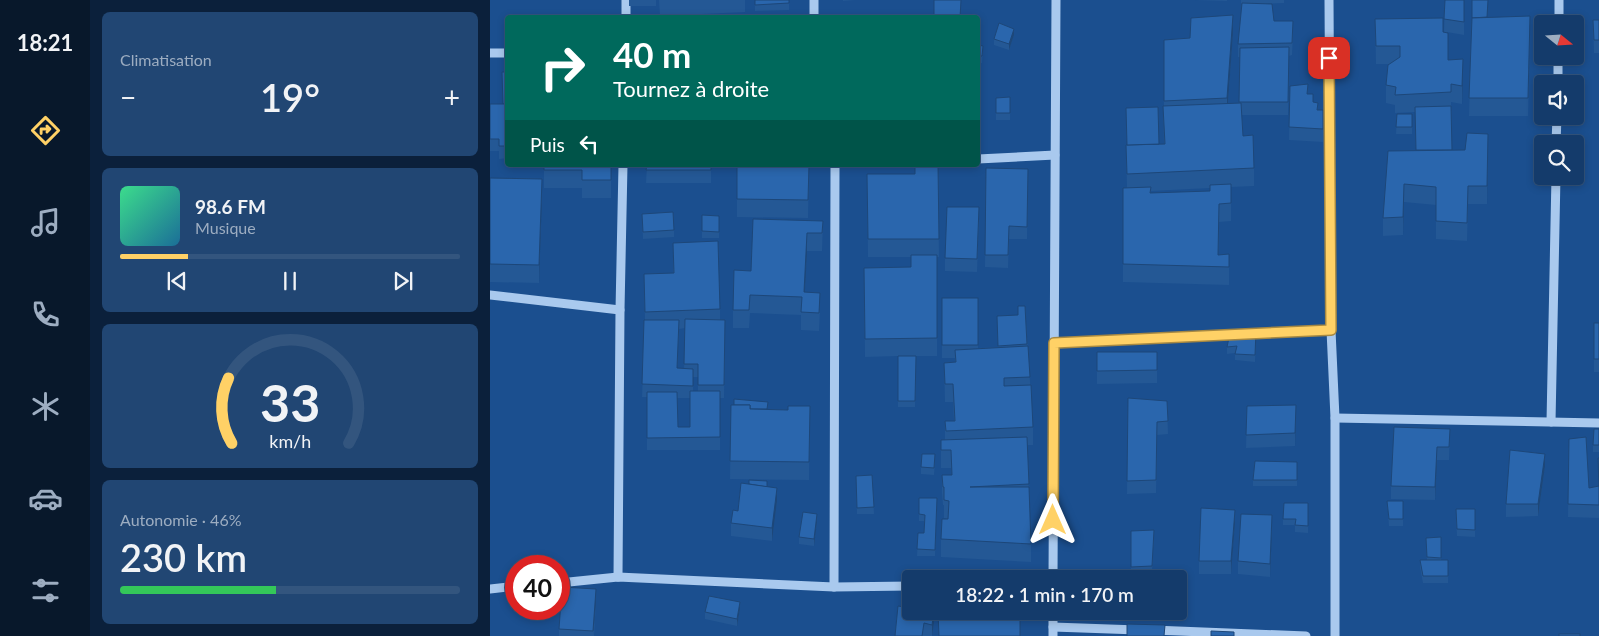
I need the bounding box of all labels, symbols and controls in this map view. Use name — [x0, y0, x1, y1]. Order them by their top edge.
north arrow — [1534, 15, 1584, 65]
map controls — [1534, 15, 1584, 185]
text: 18:21 — [17, 29, 73, 56]
text: 40 m — [613, 33, 691, 75]
icon: right — [530, 35, 595, 100]
pin — [1308, 37, 1350, 79]
icon: arrive — [1315, 44, 1343, 72]
text: Climatisation — [120, 50, 212, 69]
text: 19° — [260, 74, 320, 120]
text: Tournez à droite — [613, 75, 769, 102]
button: sound — [1534, 75, 1584, 125]
text: − — [120, 80, 136, 114]
text: + — [444, 80, 460, 114]
icon: directions — [28, 113, 63, 148]
icon: left — [575, 130, 603, 158]
text: Puis — [530, 133, 565, 156]
button: search — [1534, 135, 1584, 185]
text: 98.6 FM — [195, 195, 266, 218]
icon: music — [28, 205, 63, 240]
text: Musique — [195, 218, 256, 237]
icon: previous — [163, 267, 191, 295]
icon: pause — [276, 267, 304, 295]
icon: next — [389, 267, 417, 295]
icon: phone — [28, 297, 63, 332]
text: 33 — [260, 371, 320, 433]
icon: climate — [28, 389, 63, 424]
text: km/h — [269, 430, 311, 452]
icon: car — [28, 481, 63, 516]
position arrow — [1026, 493, 1078, 545]
text: Autonomie · 46% — [120, 510, 242, 529]
text: 230 km — [120, 534, 247, 580]
speed limit sign: 40 — [505, 555, 570, 620]
icon: filters — [28, 573, 63, 608]
text: 18:22 · 1 min · 170 m — [955, 583, 1134, 606]

